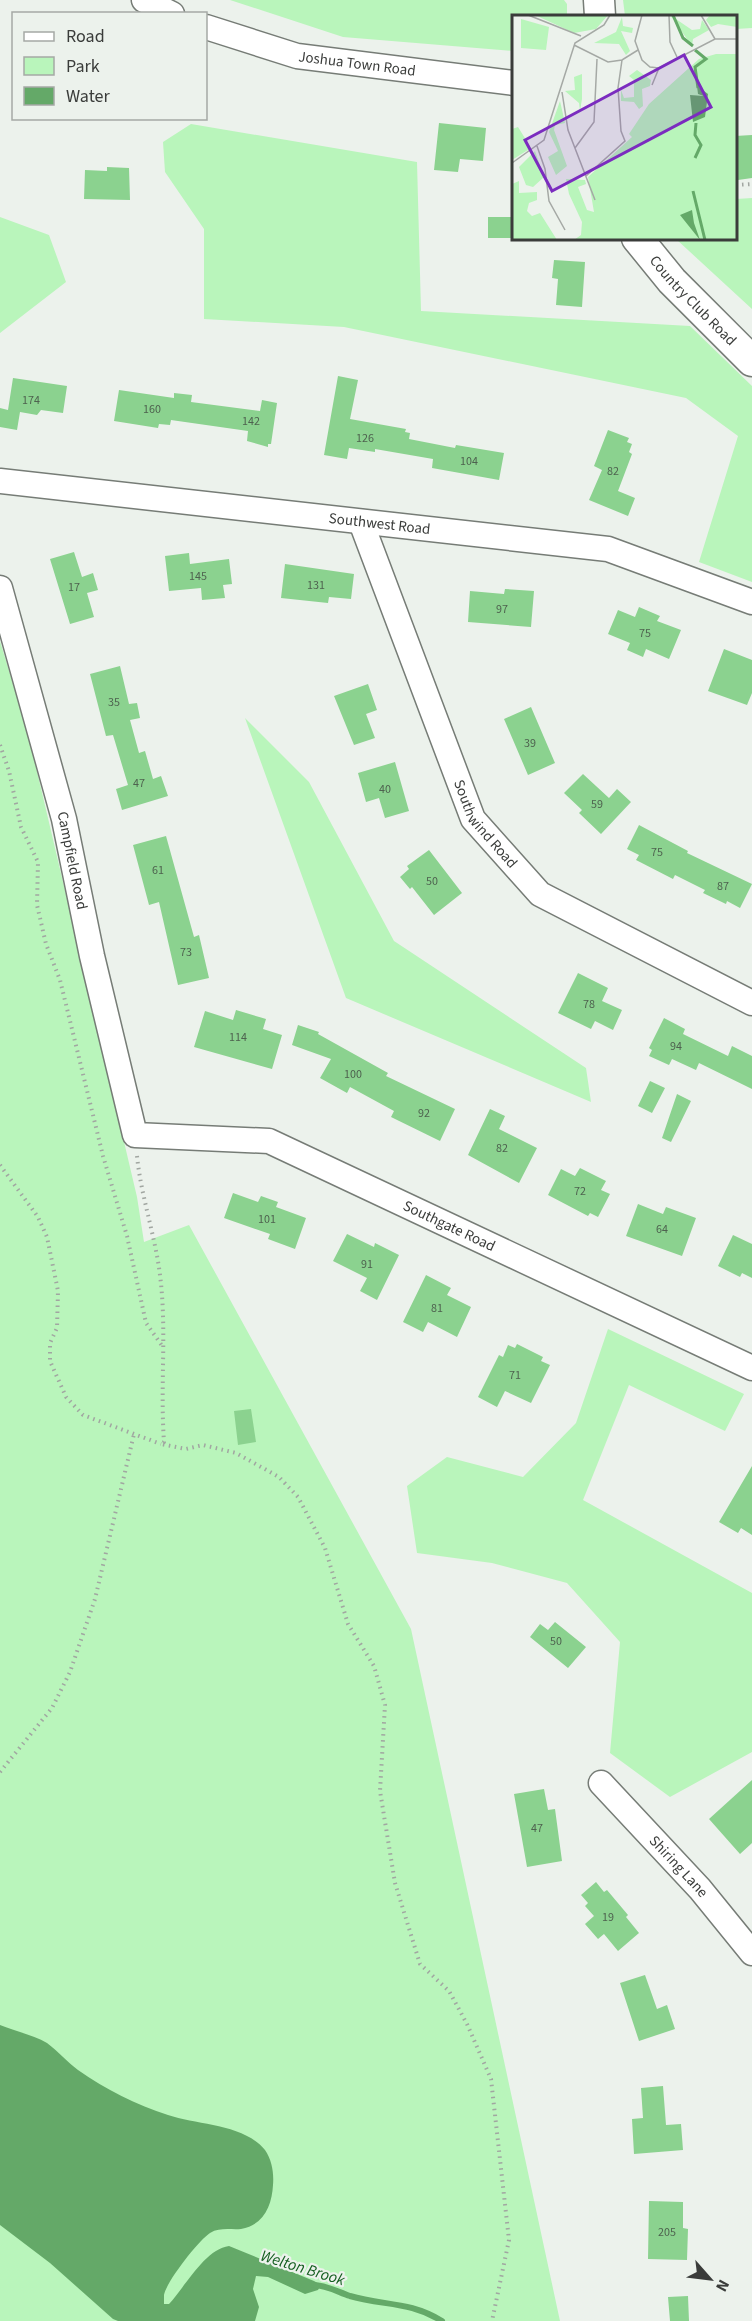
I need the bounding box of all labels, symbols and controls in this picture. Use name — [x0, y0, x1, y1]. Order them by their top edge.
legend — [12, 12, 207, 120]
inset map — [512, 15, 737, 240]
text: Road — [66, 24, 105, 49]
street label: Joshua Town Road — [297, 46, 417, 82]
text: Park — [66, 54, 100, 79]
text: Water — [66, 84, 110, 109]
street label: Country Club Road — [644, 251, 741, 351]
house number: 174 — [22, 392, 40, 409]
house number: 160 — [143, 401, 161, 418]
house number: 142 — [242, 413, 260, 430]
house number: 126 — [356, 430, 374, 447]
house number: 104 — [460, 453, 478, 470]
house number: 82 — [607, 463, 619, 480]
street label: Southwest Road — [328, 508, 431, 540]
house number: 145 — [189, 568, 207, 585]
house number: 131 — [307, 577, 325, 594]
house number: 17 — [68, 579, 80, 596]
house number: 97 — [496, 601, 508, 618]
house number: 75 — [639, 625, 651, 642]
house number: 35 — [108, 694, 120, 711]
house number: 39 — [524, 735, 536, 752]
house number: 47 — [133, 775, 145, 792]
street label: Southwind Road — [448, 777, 522, 873]
house number: 40 — [379, 781, 391, 798]
house number: 59 — [591, 796, 603, 813]
street label: Campfield Road — [51, 809, 92, 912]
house number: 75 — [651, 844, 663, 861]
house number: 61 — [152, 862, 164, 879]
house number: 50 — [426, 873, 438, 890]
house number: 87 — [717, 878, 729, 895]
house number: 73 — [180, 944, 192, 961]
house number: 78 — [583, 996, 595, 1013]
house number: 114 — [229, 1029, 247, 1046]
house number: 94 — [670, 1038, 682, 1055]
house number: 100 — [344, 1066, 362, 1083]
house number: 92 — [418, 1105, 430, 1122]
house number: 82 — [496, 1140, 508, 1157]
house number: 72 — [574, 1183, 586, 1200]
street label: Southgate Road — [399, 1195, 499, 1257]
house number: 101 — [258, 1211, 276, 1228]
house number: 64 — [656, 1221, 668, 1238]
house number: 91 — [361, 1256, 373, 1273]
house number: 81 — [431, 1300, 443, 1317]
house number: 71 — [509, 1367, 521, 1384]
house number: 50 — [550, 1633, 562, 1650]
house number: 47 — [531, 1820, 543, 1837]
street label: Shiring Lane — [644, 1831, 713, 1902]
house number: 19 — [602, 1909, 614, 1926]
house number: 205 — [658, 2224, 676, 2241]
water label: Welton Brook — [258, 2245, 348, 2291]
north arrow — [680, 2249, 740, 2309]
text: N — [710, 2276, 735, 2295]

